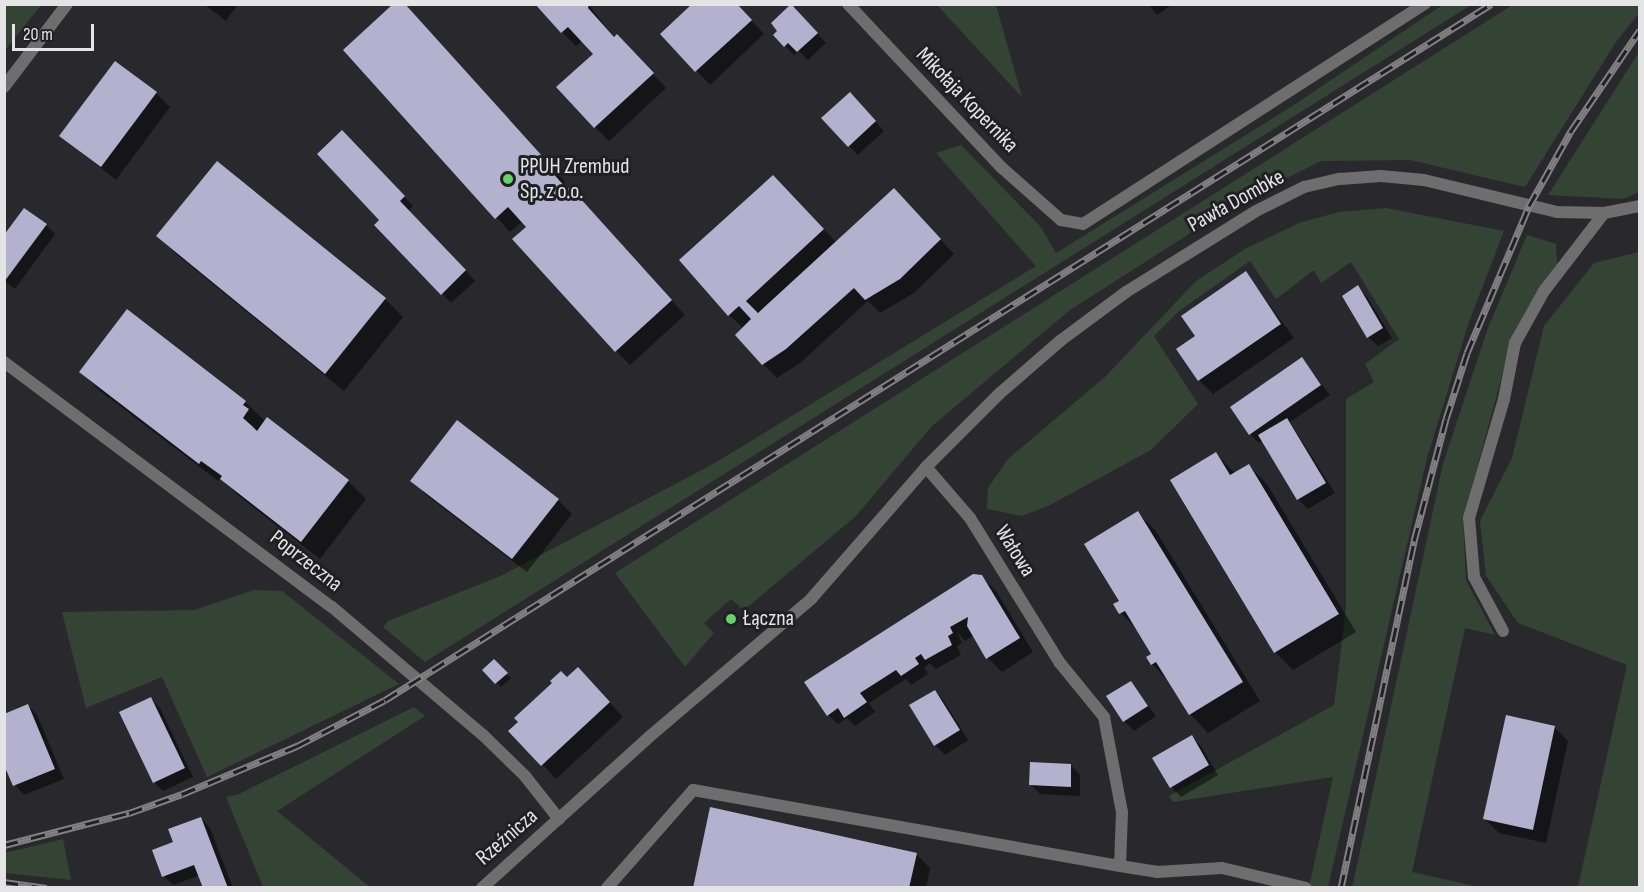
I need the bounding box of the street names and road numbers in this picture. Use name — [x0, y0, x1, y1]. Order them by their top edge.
street label: Mikołaja Kopernika — [910, 42, 1024, 158]
street label: Pawła Dombke — [1183, 164, 1289, 238]
street label: Wałowa — [989, 520, 1041, 582]
street label: Poprzeczna — [264, 525, 348, 597]
street label: Rzeźnicza — [471, 803, 543, 871]

